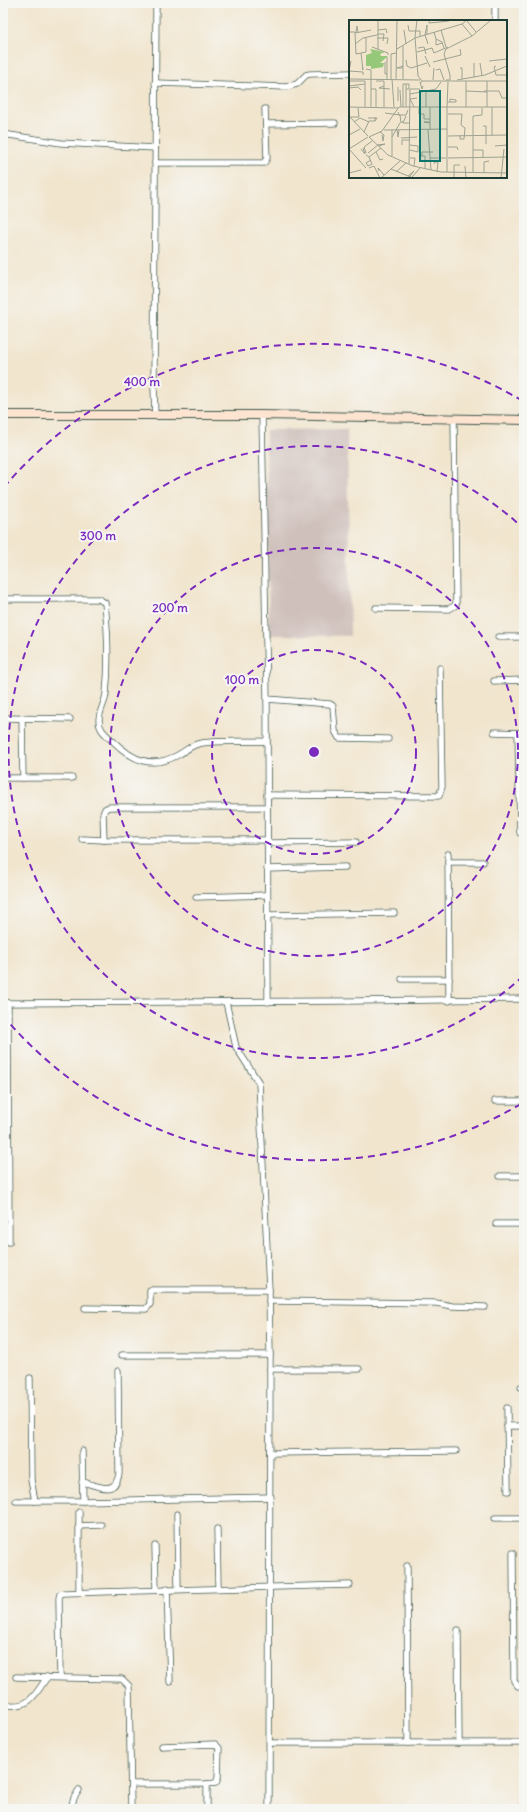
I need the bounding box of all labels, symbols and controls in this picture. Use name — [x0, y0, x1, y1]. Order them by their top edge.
inset map — [349, 20, 507, 178]
text: 400 m — [124, 374, 161, 389]
text: 300 m — [80, 528, 116, 543]
text: 200 m — [152, 600, 188, 615]
text: 100 m — [225, 672, 259, 687]
centre of rings — [307, 745, 321, 759]

